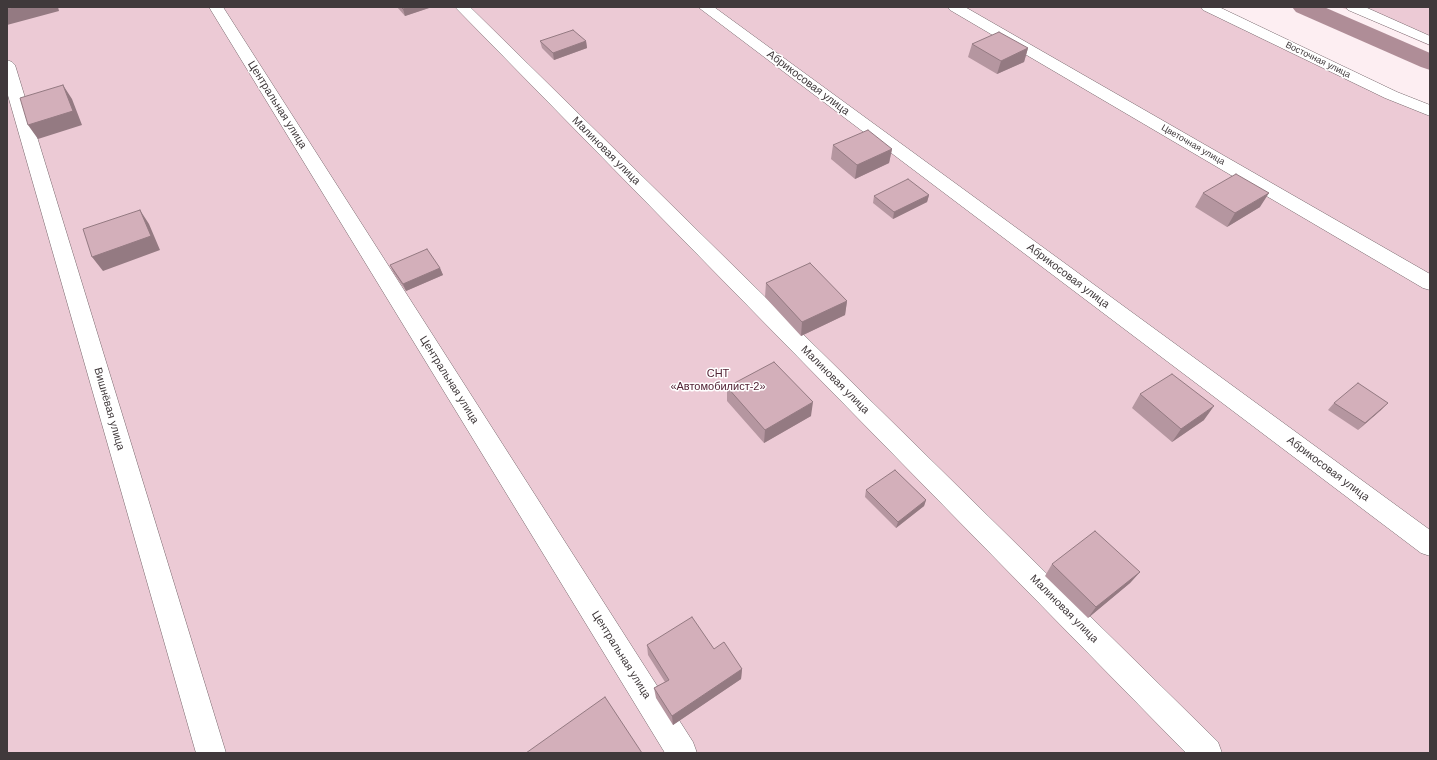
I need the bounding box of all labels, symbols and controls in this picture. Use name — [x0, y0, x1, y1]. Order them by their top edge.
street label: Восточная улица — [1284, 40, 1352, 80]
street label: Абрикосовая улица — [764, 48, 852, 118]
street label: Центральная улица — [245, 59, 309, 151]
street label: Малиновая улица — [569, 114, 643, 188]
street label: Цветочная улица — [1159, 122, 1227, 168]
street label: Абрикосовая улица — [1024, 241, 1112, 311]
street label: Центральная улица — [417, 334, 481, 426]
street label: Малиновая улица — [798, 343, 872, 417]
street label: Вишнёвая улица — [91, 366, 127, 452]
park label: СНТ «Автомобилист-2» — [670, 367, 766, 393]
street label: Абрикосовая улица — [1284, 434, 1372, 504]
street label: Малиновая улица — [1027, 572, 1101, 646]
street label: Центральная улица — [589, 609, 653, 701]

